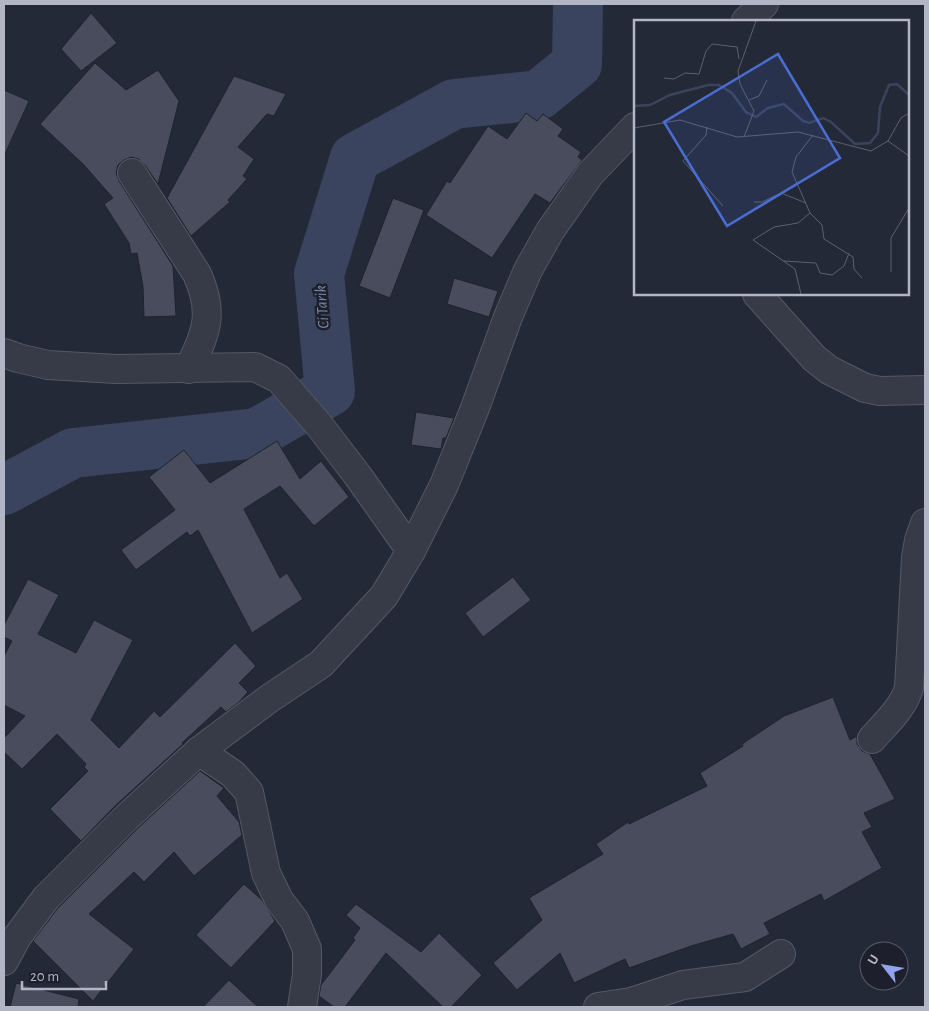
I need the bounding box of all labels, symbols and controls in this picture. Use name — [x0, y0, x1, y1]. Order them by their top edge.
inset map — [634, 20, 909, 295]
water label: Ci Tarik — [312, 285, 332, 329]
north arrow — [859, 941, 909, 991]
text: U — [865, 952, 882, 967]
scale bar — [22, 958, 106, 990]
text: 20 m — [30, 969, 59, 984]

